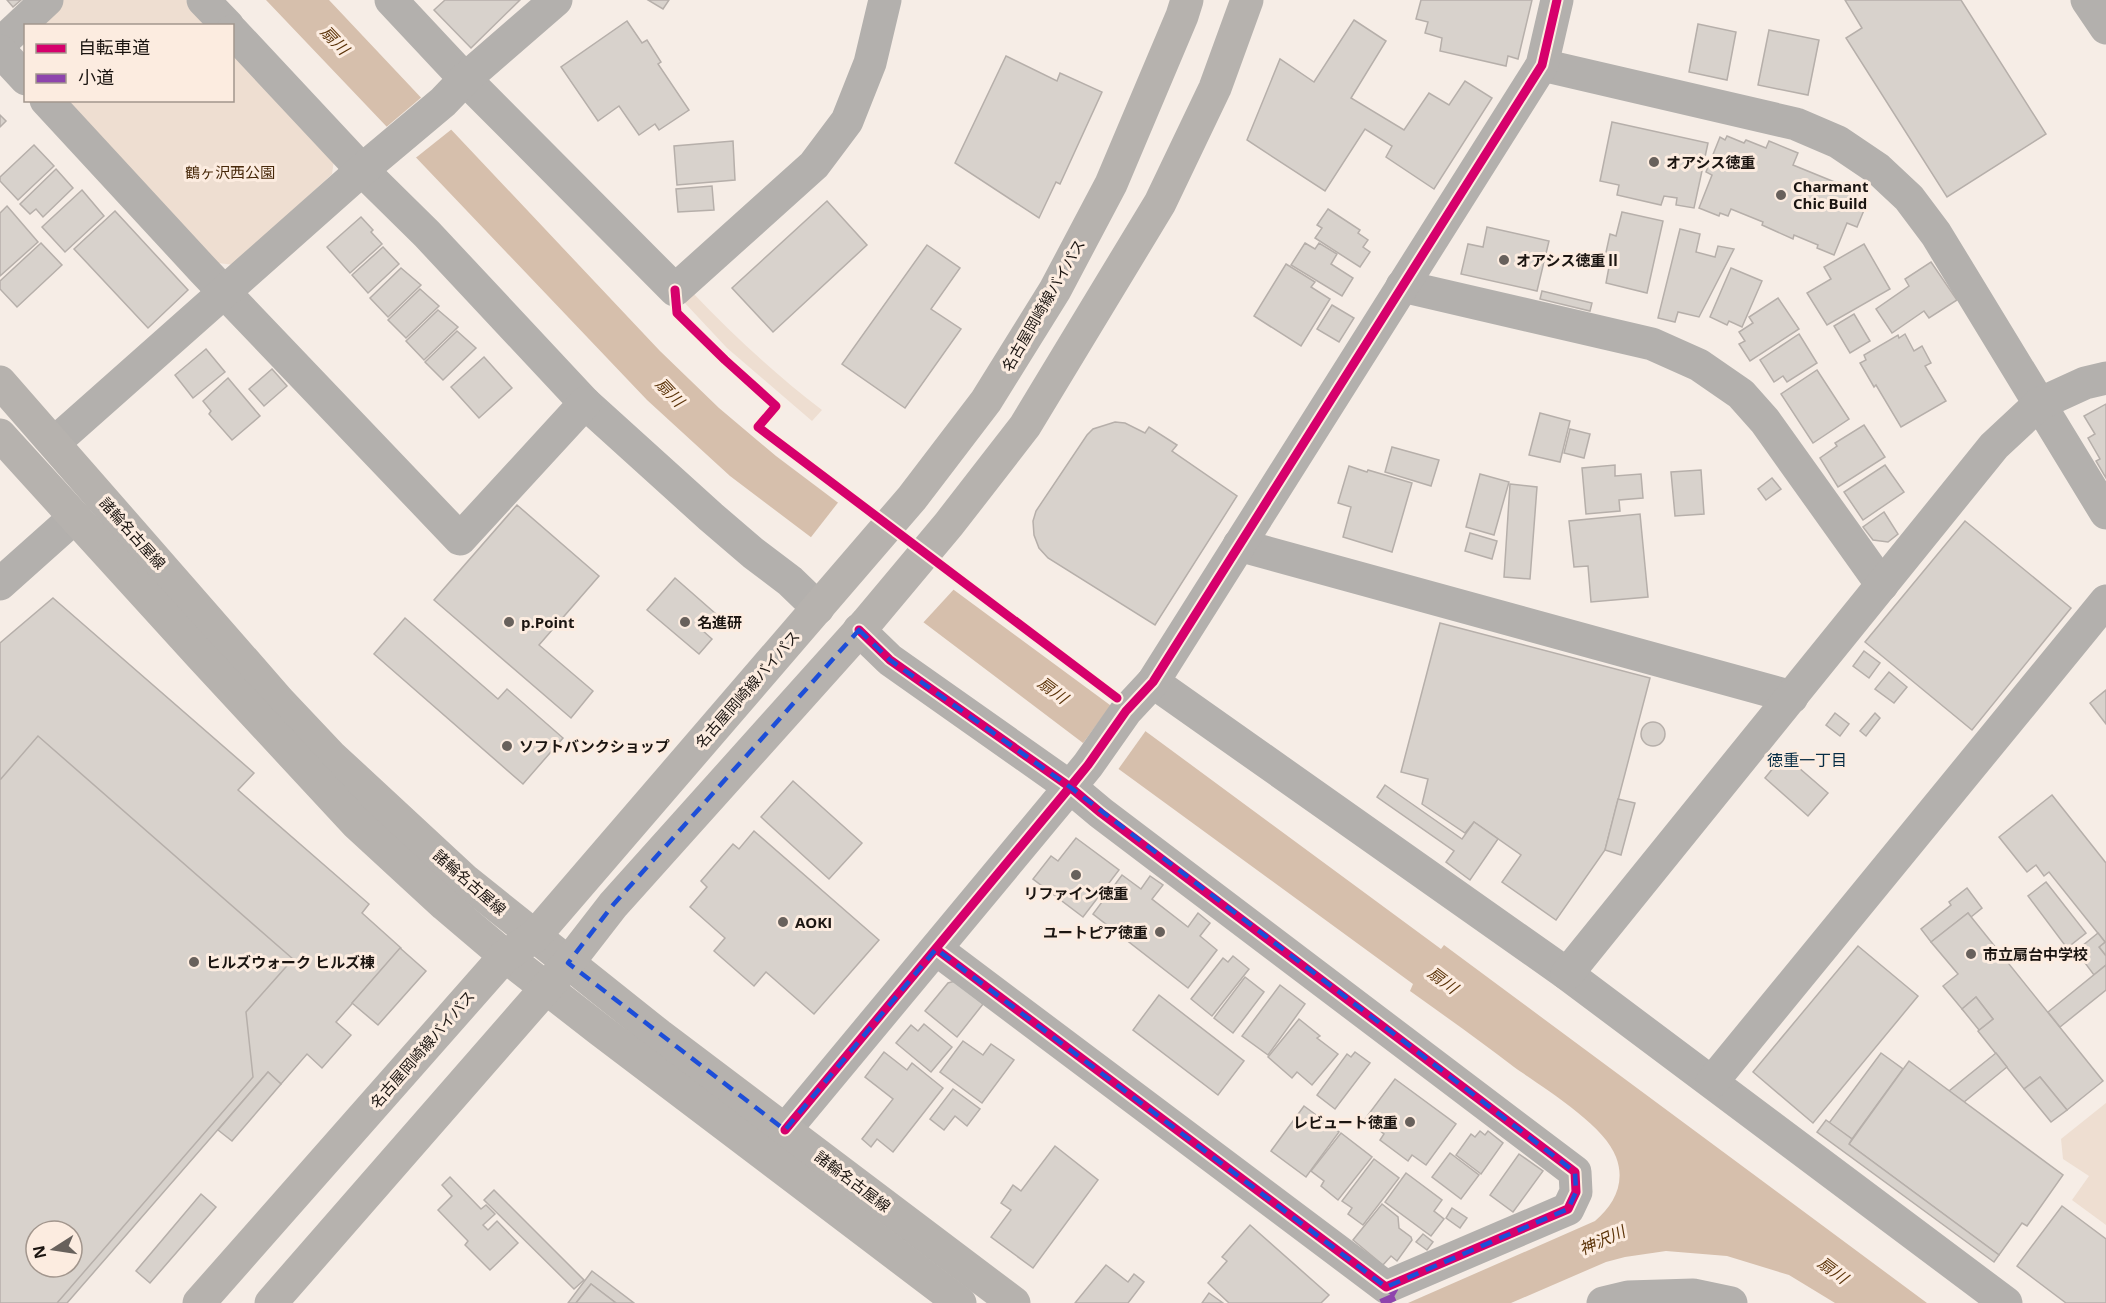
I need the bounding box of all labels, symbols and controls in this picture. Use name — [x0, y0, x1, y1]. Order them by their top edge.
water label: 扇川 — [316, 21, 355, 61]
legend — [24, 24, 234, 102]
text: 自転車道 — [78, 35, 150, 59]
text: 小道 — [78, 65, 114, 89]
place label: オアシス徳重 — [1666, 152, 1755, 172]
marker: オアシス徳重 — [1647, 155, 1661, 169]
park label: 鶴ヶ沢西公園 — [185, 162, 275, 182]
place label: Charmant Chic Build — [1793, 176, 1869, 213]
marker: Charmant Chic Build — [1774, 188, 1788, 202]
street label: 名古屋岡崎線バイパス — [997, 235, 1089, 375]
place label: オアシス徳重Ⅱ — [1516, 250, 1620, 270]
marker: オアシス徳重Ⅱ — [1497, 253, 1511, 267]
water label: 扇川 — [651, 373, 690, 413]
street label: 諸輪名古屋線 — [95, 493, 171, 573]
place label: p.Point — [521, 612, 575, 632]
place label: 名進研 — [697, 612, 742, 632]
marker: p.Point — [502, 615, 516, 629]
marker: 名進研 — [678, 615, 692, 629]
street label: 名古屋岡崎線バイパス — [690, 626, 804, 752]
water label: 扇川 — [1034, 672, 1074, 710]
place label: ソフトバンクショップ — [519, 736, 670, 756]
marker: ソフトバンクショップ — [500, 739, 514, 753]
district label: 徳重一丁目 — [1767, 749, 1847, 771]
street label: 諸輪名古屋線 — [429, 845, 511, 919]
marker: リファイン徳重 — [1069, 868, 1083, 882]
place label: リファイン徳重 — [1023, 883, 1129, 903]
place label: AOKI — [795, 912, 832, 932]
marker: AOKI — [776, 915, 790, 929]
place label: ユートピア徳重 — [1043, 922, 1148, 942]
marker: ユートピア徳重 — [1153, 925, 1167, 939]
place label: 市立扇台中学校 — [1983, 944, 2088, 964]
marker: 市立扇台中学校 — [1964, 947, 1978, 961]
place label: ヒルズウォーク ヒルズ棟 — [206, 952, 375, 972]
marker: ヒルズウォーク ヒルズ棟 — [187, 955, 201, 969]
water label: 扇川 — [1424, 962, 1464, 1000]
street label: 名古屋岡崎線バイパス — [365, 986, 479, 1112]
place label: レビュート徳重 — [1293, 1112, 1398, 1132]
marker: レビュート徳重 — [1403, 1115, 1417, 1129]
street label: 諸輪名古屋線 — [811, 1146, 895, 1216]
north arrow — [24, 1219, 84, 1279]
water label: 神沢川 — [1576, 1219, 1630, 1260]
text: N — [27, 1243, 51, 1261]
water label: 扇川 — [1814, 1252, 1854, 1290]

